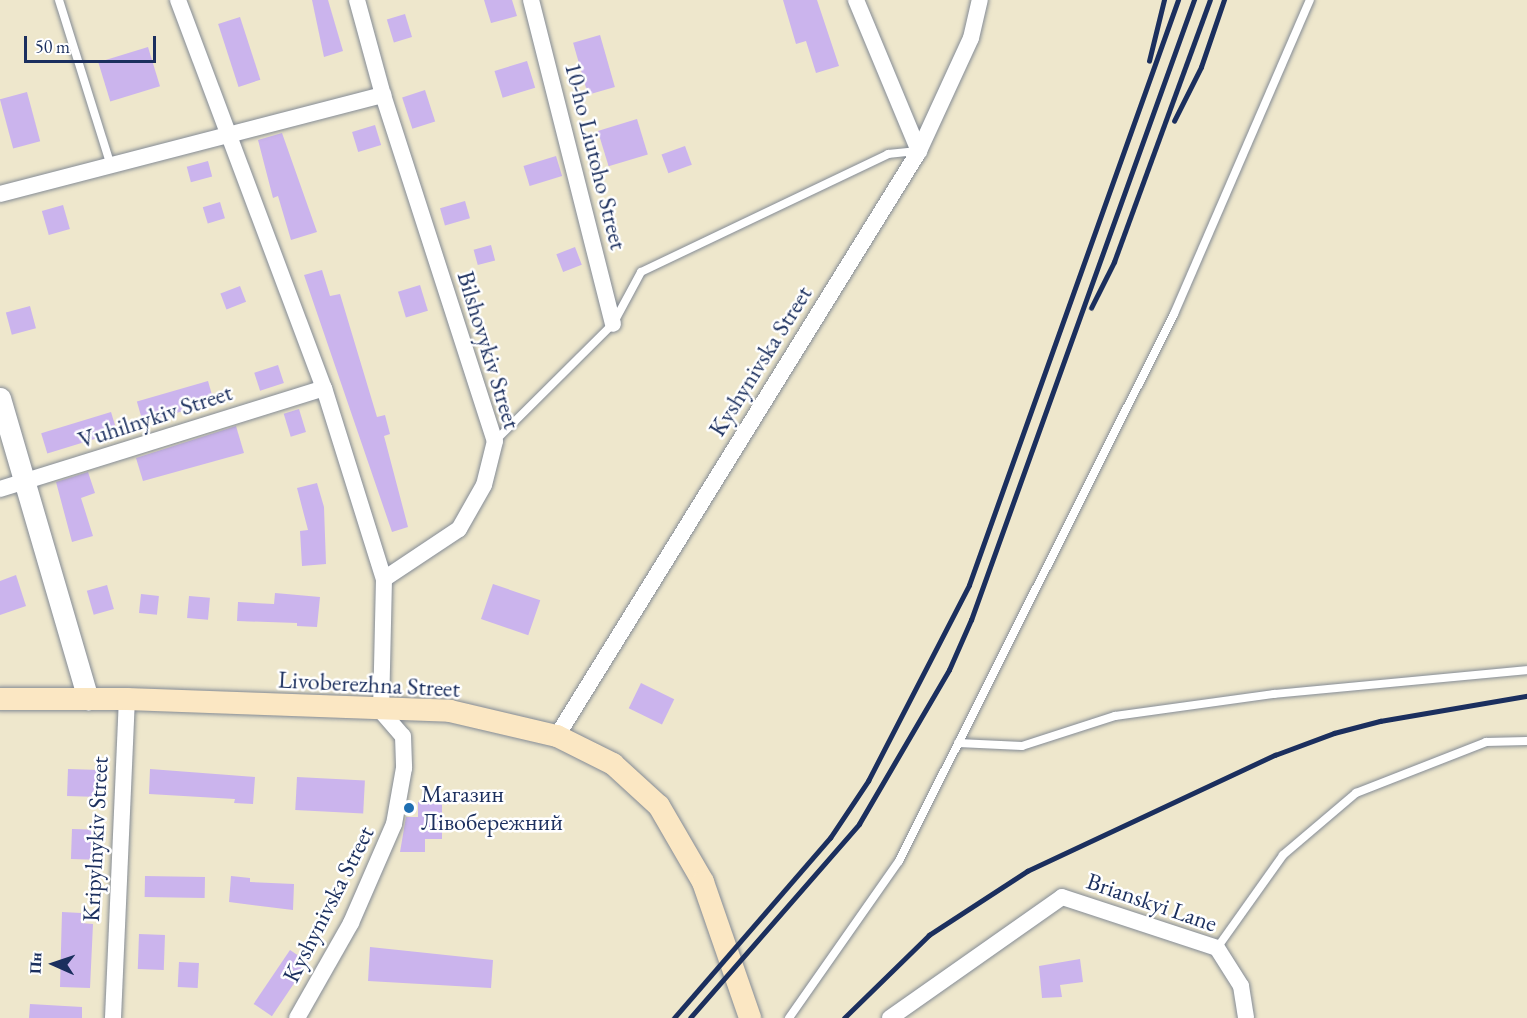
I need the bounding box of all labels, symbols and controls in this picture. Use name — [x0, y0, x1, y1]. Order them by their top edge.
scale bar — [27, 24, 159, 62]
text: 50 m — [35, 35, 70, 58]
street label: 10-ho Liutoho Street — [559, 59, 633, 253]
street label: Bilshovykiv Street — [451, 268, 527, 432]
street label: Kyshynivska Street — [702, 281, 818, 441]
street label: Vuhilnykiv Street — [74, 378, 236, 454]
street label: Livoberezhna Street — [277, 665, 461, 703]
street label: Kripylnykiv Street — [76, 755, 114, 923]
place label: Магазин Лівобережний — [421, 780, 563, 836]
marker: Магазин Лівобережний — [402, 801, 416, 815]
street label: Kyshynivska Street — [276, 821, 380, 987]
street label: Brianskyi Lane — [1083, 866, 1221, 938]
north arrow — [24, 934, 84, 994]
text: Пн — [24, 952, 47, 975]

